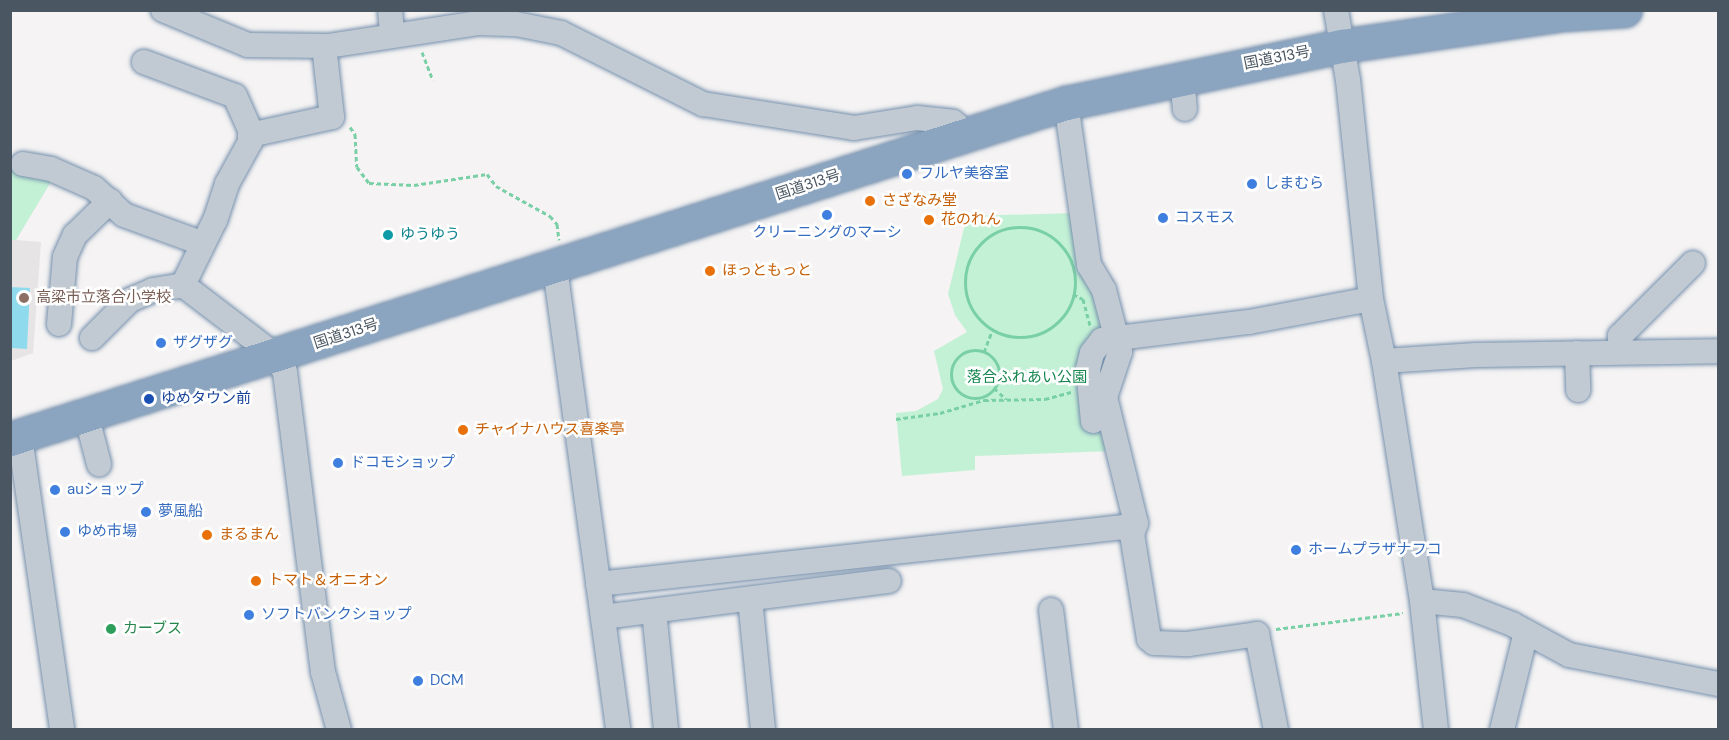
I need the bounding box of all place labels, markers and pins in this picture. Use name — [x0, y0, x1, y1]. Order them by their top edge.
place label: フルヤ美容室 — [919, 165, 1009, 183]
marker: フルヤ美容室 — [900, 167, 914, 181]
place label: しまむら — [1264, 175, 1324, 193]
marker: しまむら — [1245, 177, 1259, 191]
place label: さざなみ堂 — [882, 192, 957, 210]
marker: さざなみ堂 — [863, 194, 877, 208]
marker: クリーニングのマーシ — [820, 208, 834, 222]
place label: コスモス — [1175, 209, 1235, 227]
place label: 花のれん — [941, 211, 1001, 229]
marker: コスモス — [1156, 211, 1170, 225]
marker: 花のれん — [922, 213, 936, 227]
place label: クリーニングのマーシ — [752, 224, 902, 242]
place label: ゆうゆう — [400, 226, 460, 244]
marker: ゆうゆう — [381, 228, 395, 242]
place label: ほっともっと — [722, 262, 812, 280]
marker: ほっともっと — [703, 264, 717, 278]
place label: 高梁市立落合小学校 — [36, 289, 171, 307]
marker: 高梁市立落合小学校 — [17, 291, 31, 305]
place label: ザグザグ — [173, 334, 233, 352]
marker: ザグザグ — [154, 336, 168, 350]
place label: ゆめタウン前 — [161, 390, 251, 408]
marker: ゆめタウン前 — [142, 392, 156, 406]
place label: チャイナハウス喜楽亭 — [475, 421, 625, 439]
marker: チャイナハウス喜楽亭 — [456, 423, 470, 437]
place label: ドコモショップ — [350, 454, 455, 472]
marker: ドコモショップ — [331, 456, 345, 470]
place label: auショップ — [67, 481, 144, 499]
marker: auショップ — [48, 483, 62, 497]
place label: 夢風船 — [158, 503, 203, 521]
marker: 夢風船 — [139, 505, 153, 519]
place label: ゆめ市場 — [77, 523, 137, 541]
marker: ゆめ市場 — [58, 525, 72, 539]
place label: まるまん — [219, 526, 279, 544]
marker: まるまん — [200, 528, 214, 542]
place label: ホームプラザナフコ — [1308, 541, 1443, 559]
marker: ホームプラザナフコ — [1289, 543, 1303, 557]
place label: トマト＆オニオン — [268, 572, 388, 590]
marker: トマト＆オニオン — [249, 574, 263, 588]
place label: ソフトバンクショップ — [261, 606, 411, 624]
marker: ソフトバンクショップ — [242, 608, 256, 622]
place label: カーブス — [123, 620, 183, 638]
marker: カーブス — [104, 622, 118, 636]
place label: DCM — [430, 672, 464, 690]
marker: DCM — [411, 674, 425, 688]

